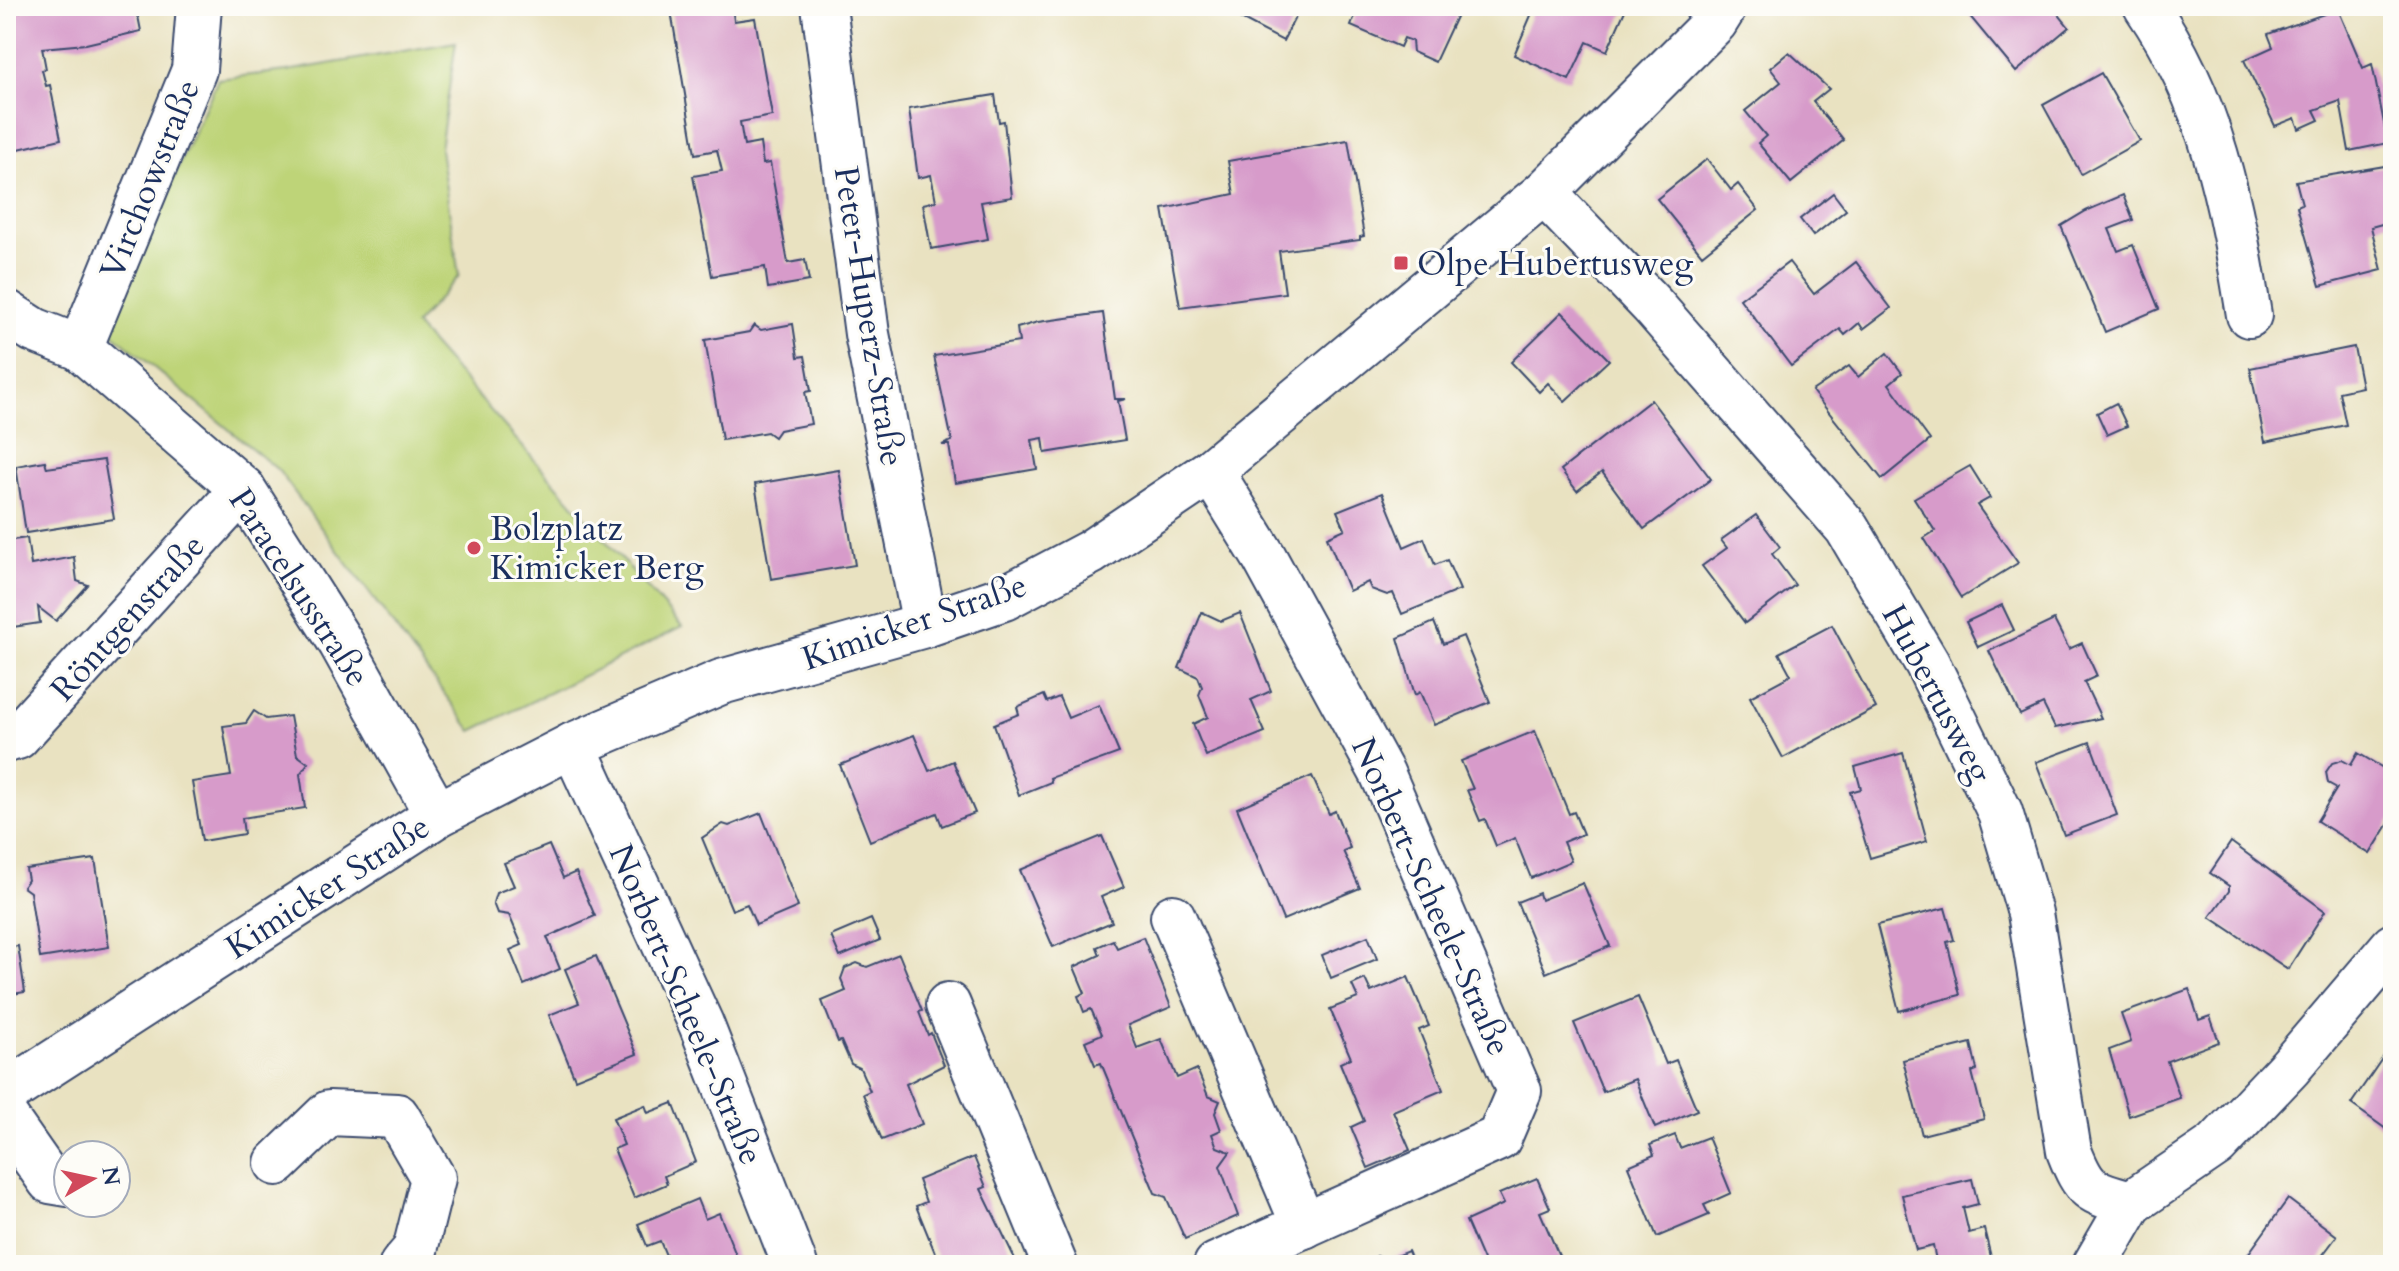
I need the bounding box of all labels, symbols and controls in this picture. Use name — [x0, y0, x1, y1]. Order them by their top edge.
street label: Virchowstraße — [89, 73, 211, 286]
street label: Peter-Huperz-Straße — [823, 163, 915, 469]
place label: Olpe Hubertusweg — [1417, 241, 1693, 287]
marker: Olpe Hubertusweg — [1392, 254, 1410, 272]
street label: Paracelsusstraße — [218, 479, 380, 696]
place label: Bolzplatz Kimicker Berg — [490, 506, 704, 591]
street label: Röntgenstraße — [40, 524, 215, 711]
marker: Bolzplatz Kimicker Berg — [465, 539, 483, 557]
street label: Kimicker Straße — [796, 562, 1033, 682]
street label: Hubertusweg — [1871, 596, 2003, 791]
street label: Norbert-Scheele-Straße — [1340, 730, 1522, 1063]
street label: Kimicker Straße — [217, 804, 438, 970]
street label: Norbert-Scheele-Straße — [598, 837, 774, 1172]
north arrow — [52, 1139, 132, 1219]
text: N — [94, 1164, 127, 1188]

